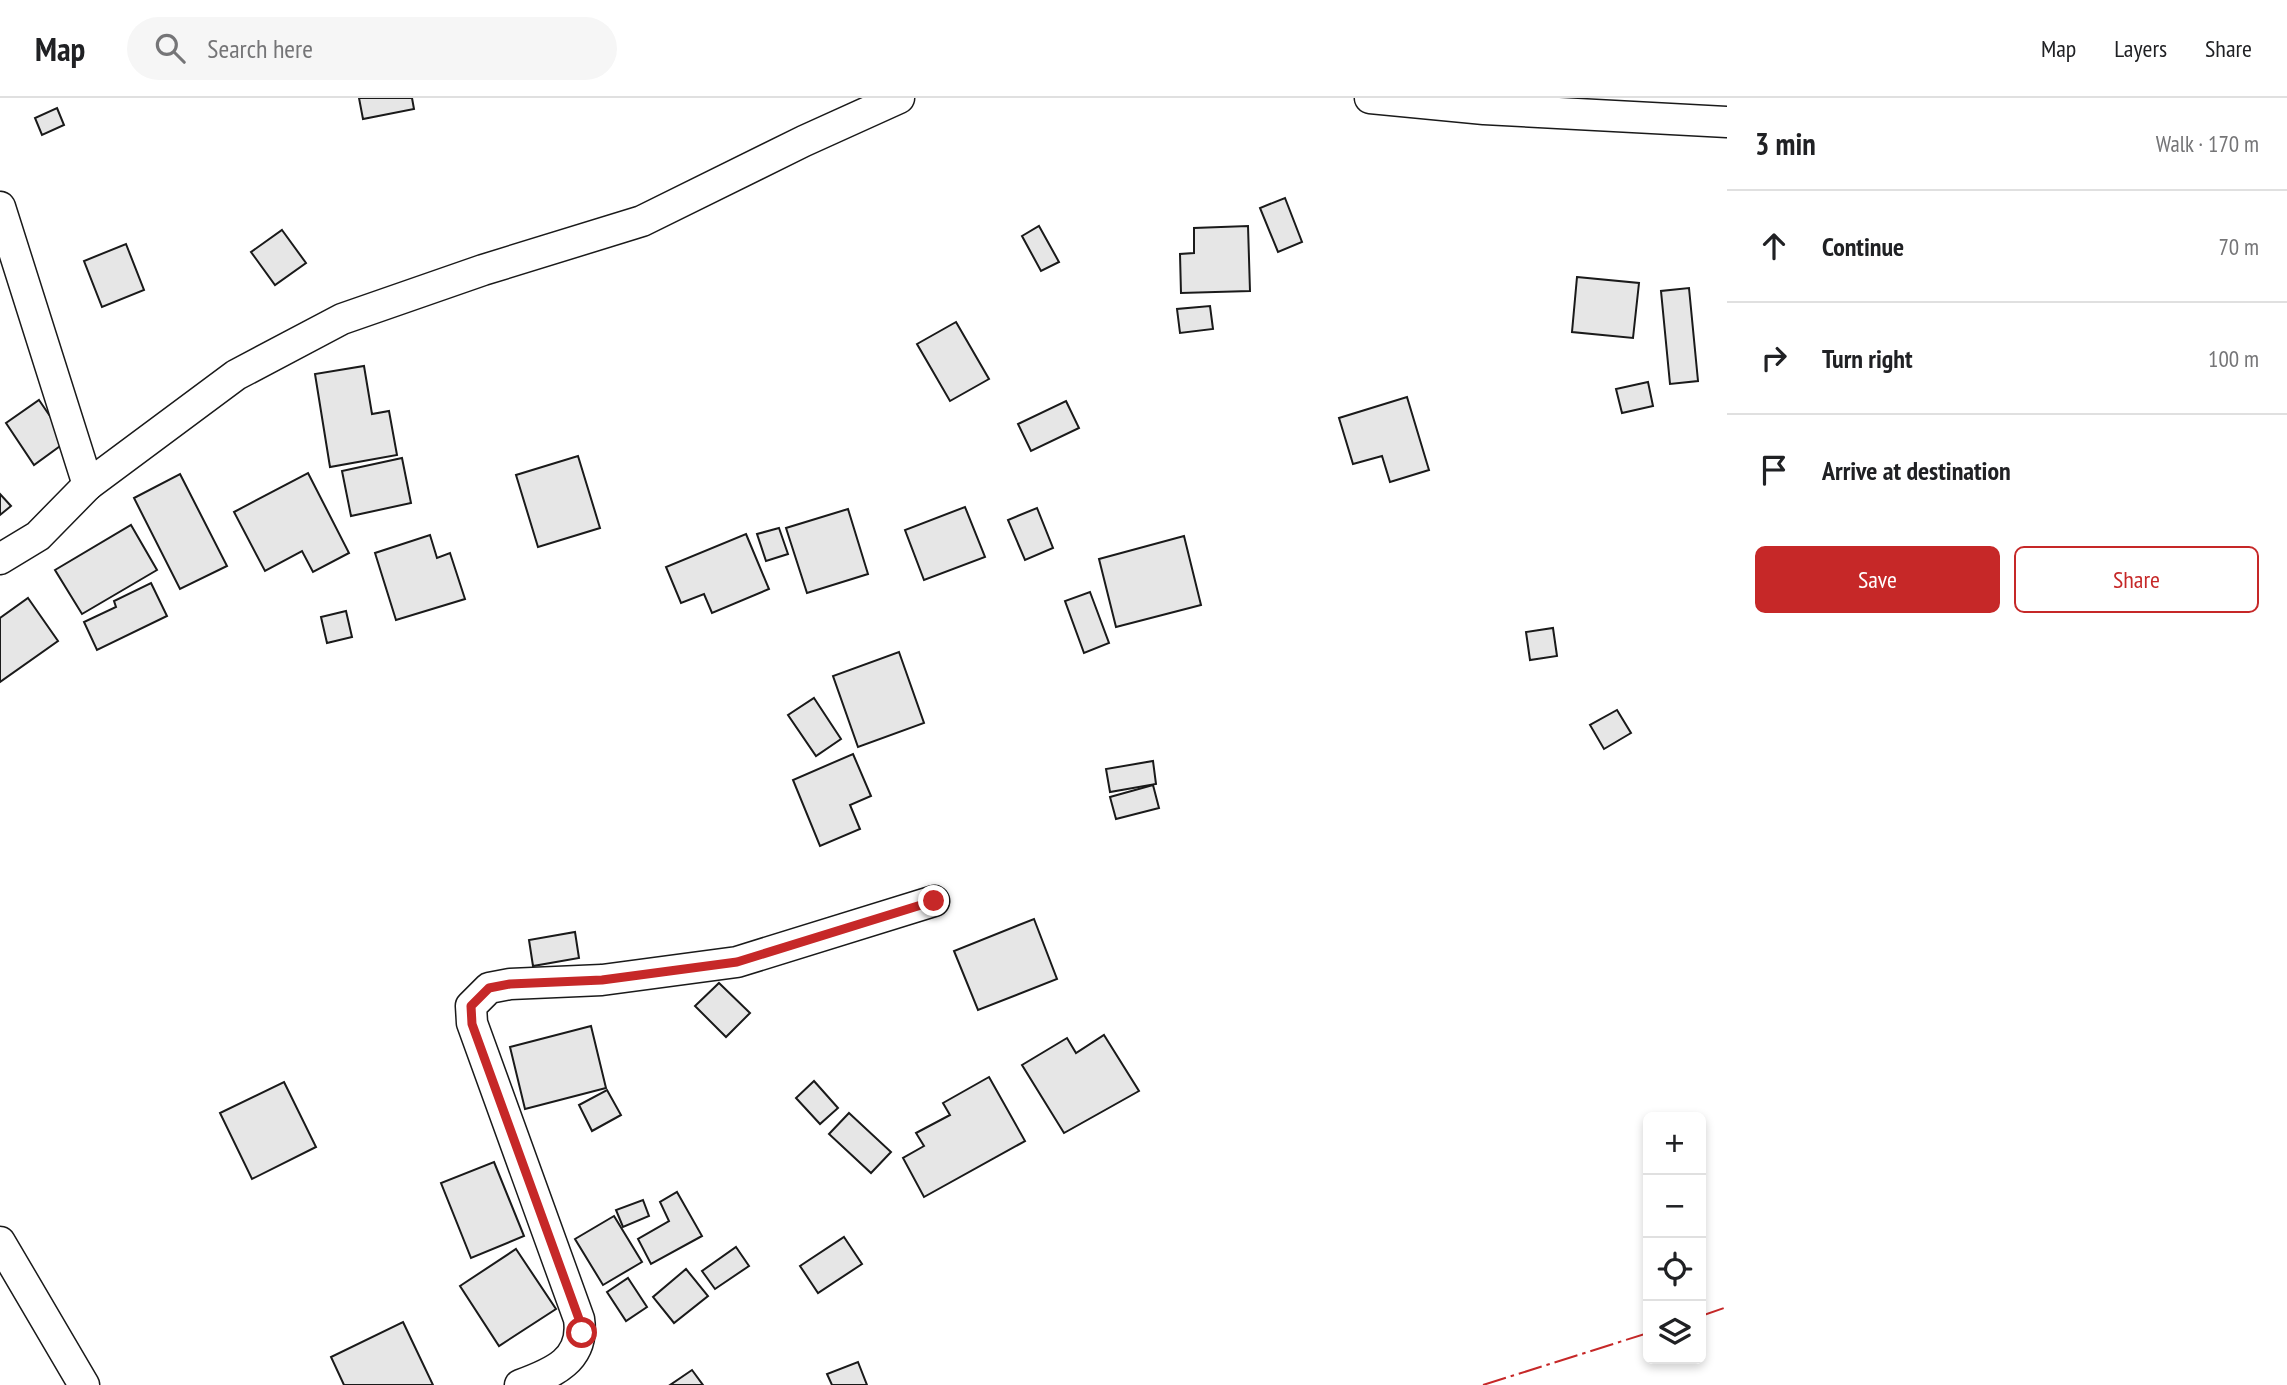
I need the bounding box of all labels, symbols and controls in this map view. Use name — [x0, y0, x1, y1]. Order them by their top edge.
search box — [127, 17, 617, 80]
text: Map — [35, 27, 85, 70]
icon: search — [151, 29, 189, 67]
text: Search here — [207, 32, 313, 65]
text: Map — [2041, 33, 2076, 64]
text: Layers — [2114, 33, 2167, 64]
text: Share — [2205, 33, 2252, 64]
text: 3 min — [1755, 124, 1816, 163]
text: Walk · 170 m — [2156, 129, 2259, 158]
icon: ahead — [1755, 227, 1793, 265]
text: Continue — [1822, 230, 1904, 263]
text: 70 m — [2218, 232, 2259, 261]
icon: right — [1755, 339, 1793, 377]
text: Turn right — [1822, 342, 1913, 375]
text: 100 m — [2208, 344, 2259, 373]
icon: arrive — [1755, 451, 1793, 489]
text: Arrive at destination — [1822, 454, 2011, 487]
button: Save — [1755, 546, 2000, 613]
button: Share — [2014, 546, 2259, 613]
route end — [918, 885, 949, 916]
map controls — [1643, 1112, 1706, 1364]
button: + — [1643, 1112, 1706, 1175]
button: − — [1643, 1175, 1706, 1238]
button: locate — [1643, 1238, 1706, 1301]
button: layers — [1643, 1301, 1706, 1364]
route start — [566, 1317, 597, 1348]

